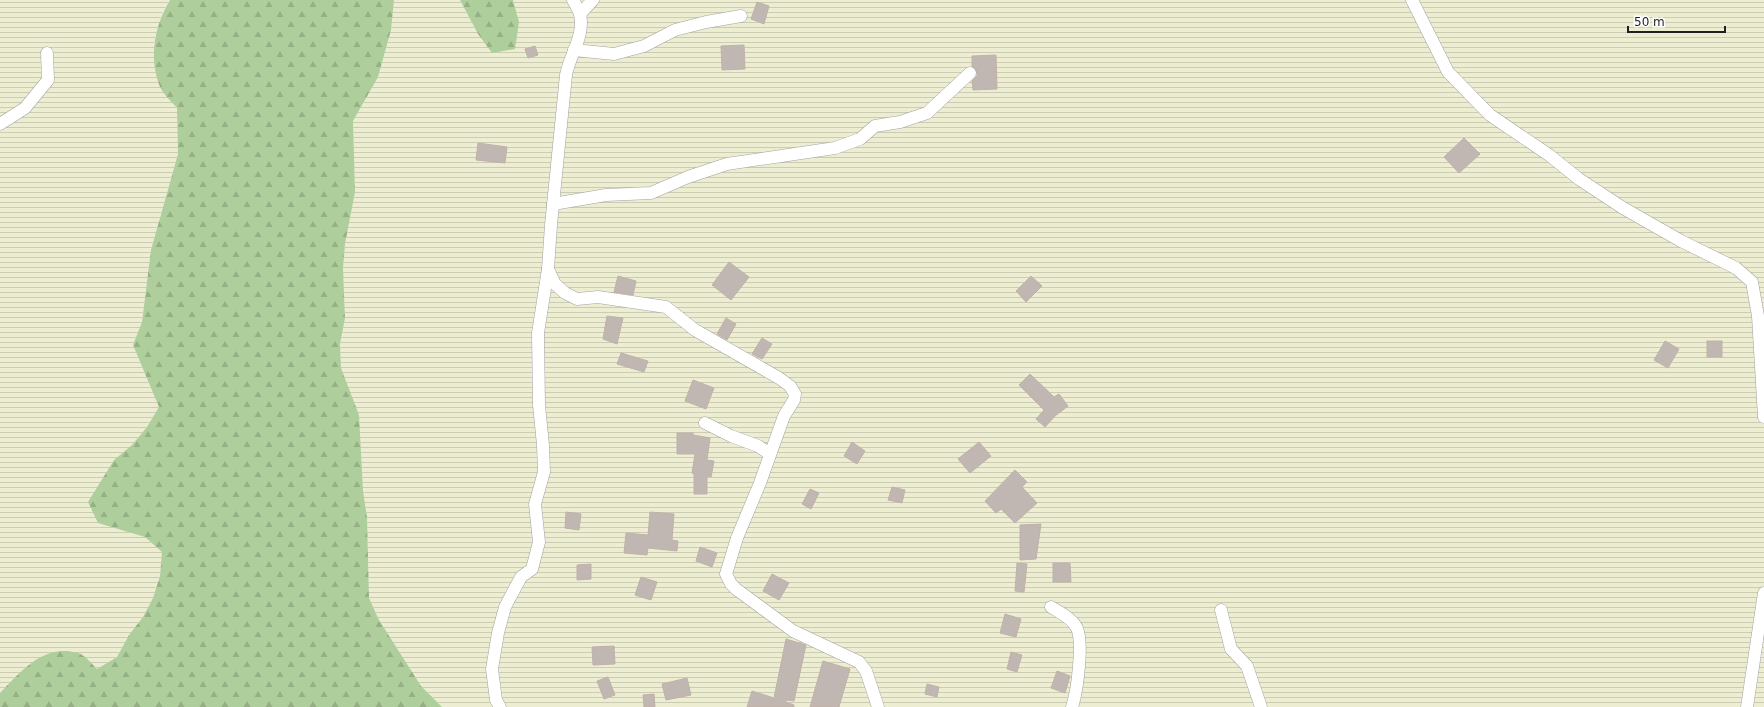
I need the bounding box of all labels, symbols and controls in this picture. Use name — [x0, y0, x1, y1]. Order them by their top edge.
scale bar — [1628, 8, 1725, 34]
text: 50 m — [1634, 15, 1665, 29]

